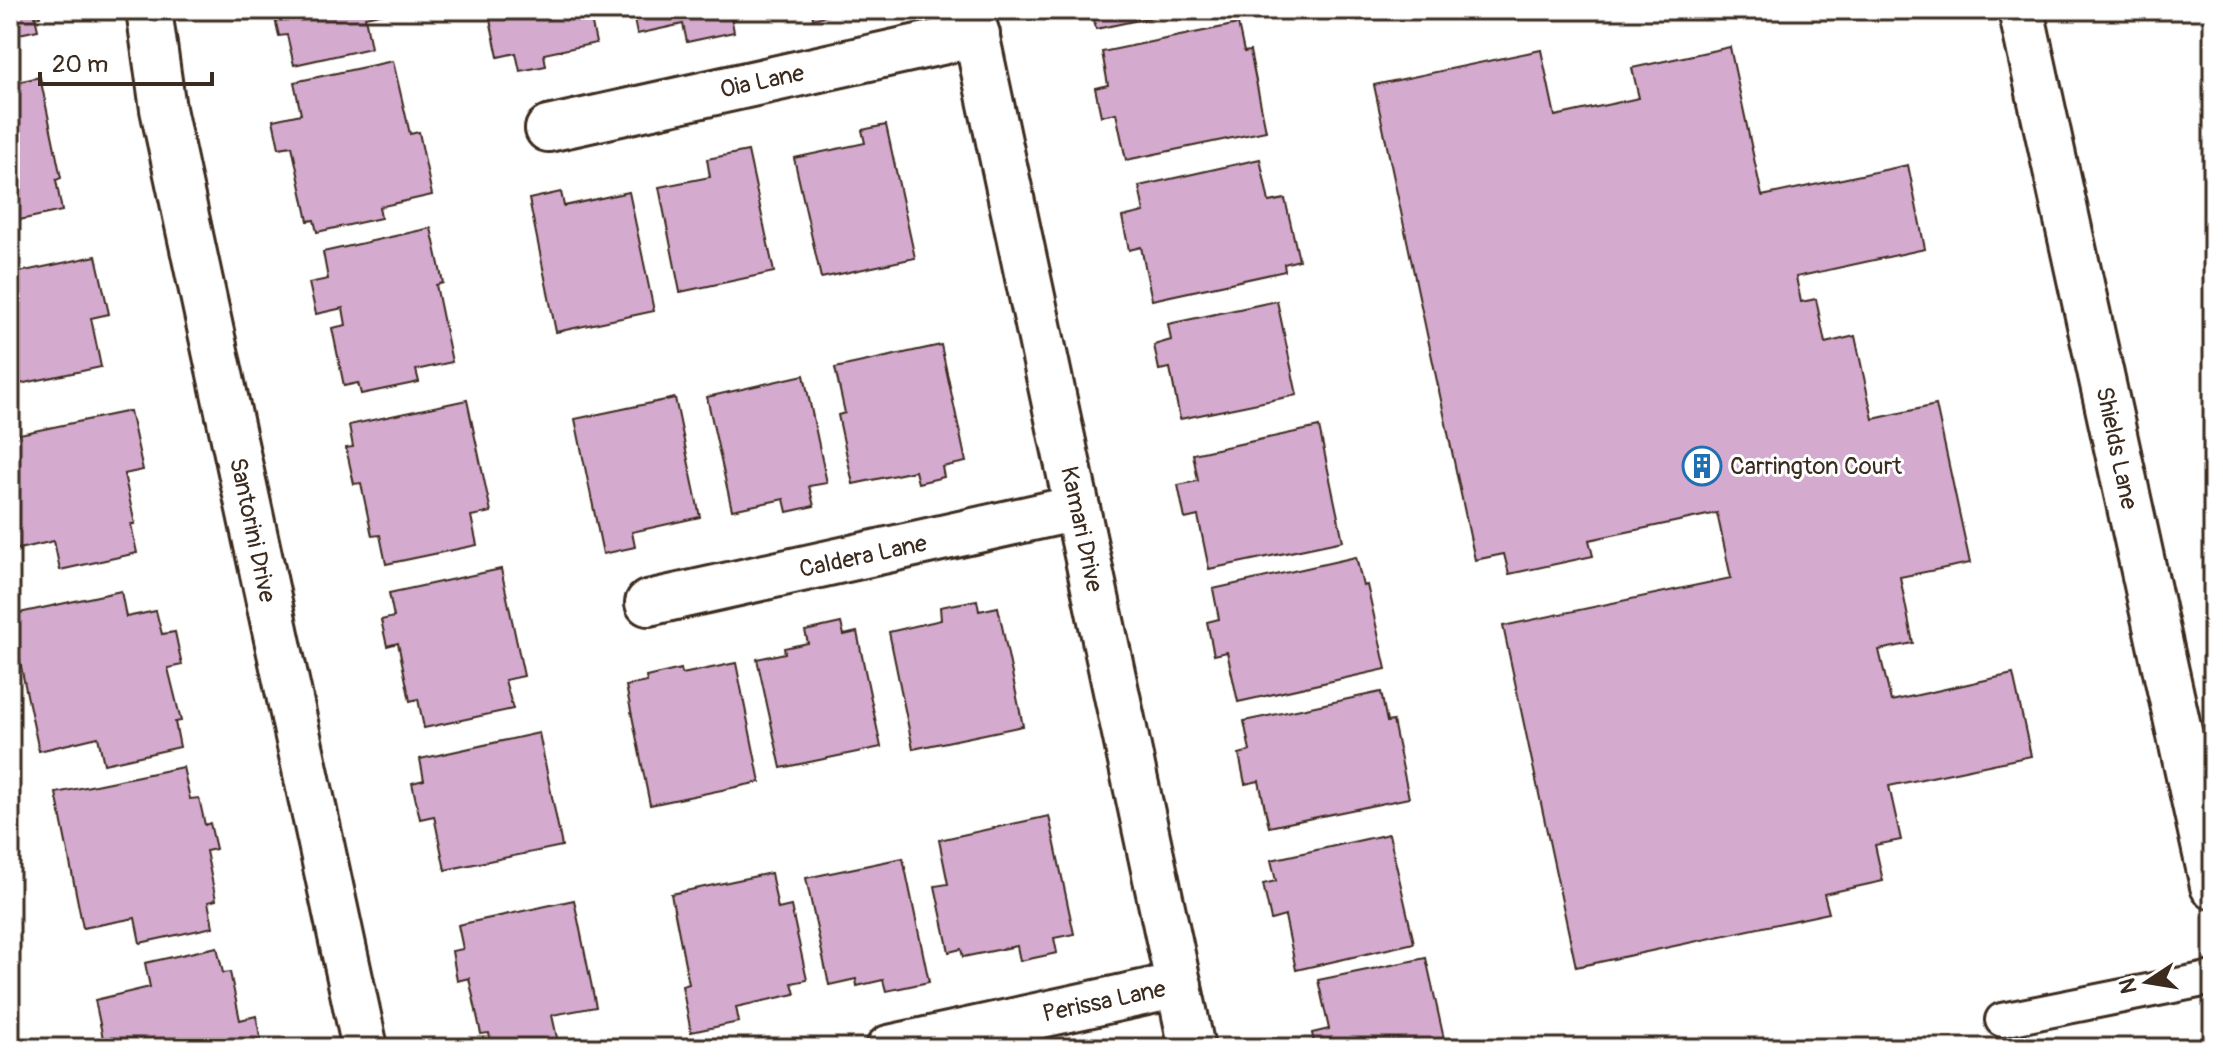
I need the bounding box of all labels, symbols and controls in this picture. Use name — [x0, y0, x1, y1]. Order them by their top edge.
scale bar — [40, 36, 212, 86]
text: 20 m — [52, 50, 108, 79]
street label: Oia Lane — [717, 58, 807, 105]
street label: Shields Lane — [2089, 384, 2144, 512]
building icon: Carrington Court — [1681, 445, 1723, 487]
place label: Carrington Court — [1730, 452, 1902, 481]
street label: Santorini Drive — [223, 455, 282, 605]
street label: Kamari Drive — [1054, 464, 1109, 595]
street label: Caldera Lane — [797, 529, 930, 584]
north arrow — [2107, 942, 2187, 1022]
street label: Perissa Lane — [1040, 974, 1168, 1029]
text: N — [2113, 976, 2144, 996]

